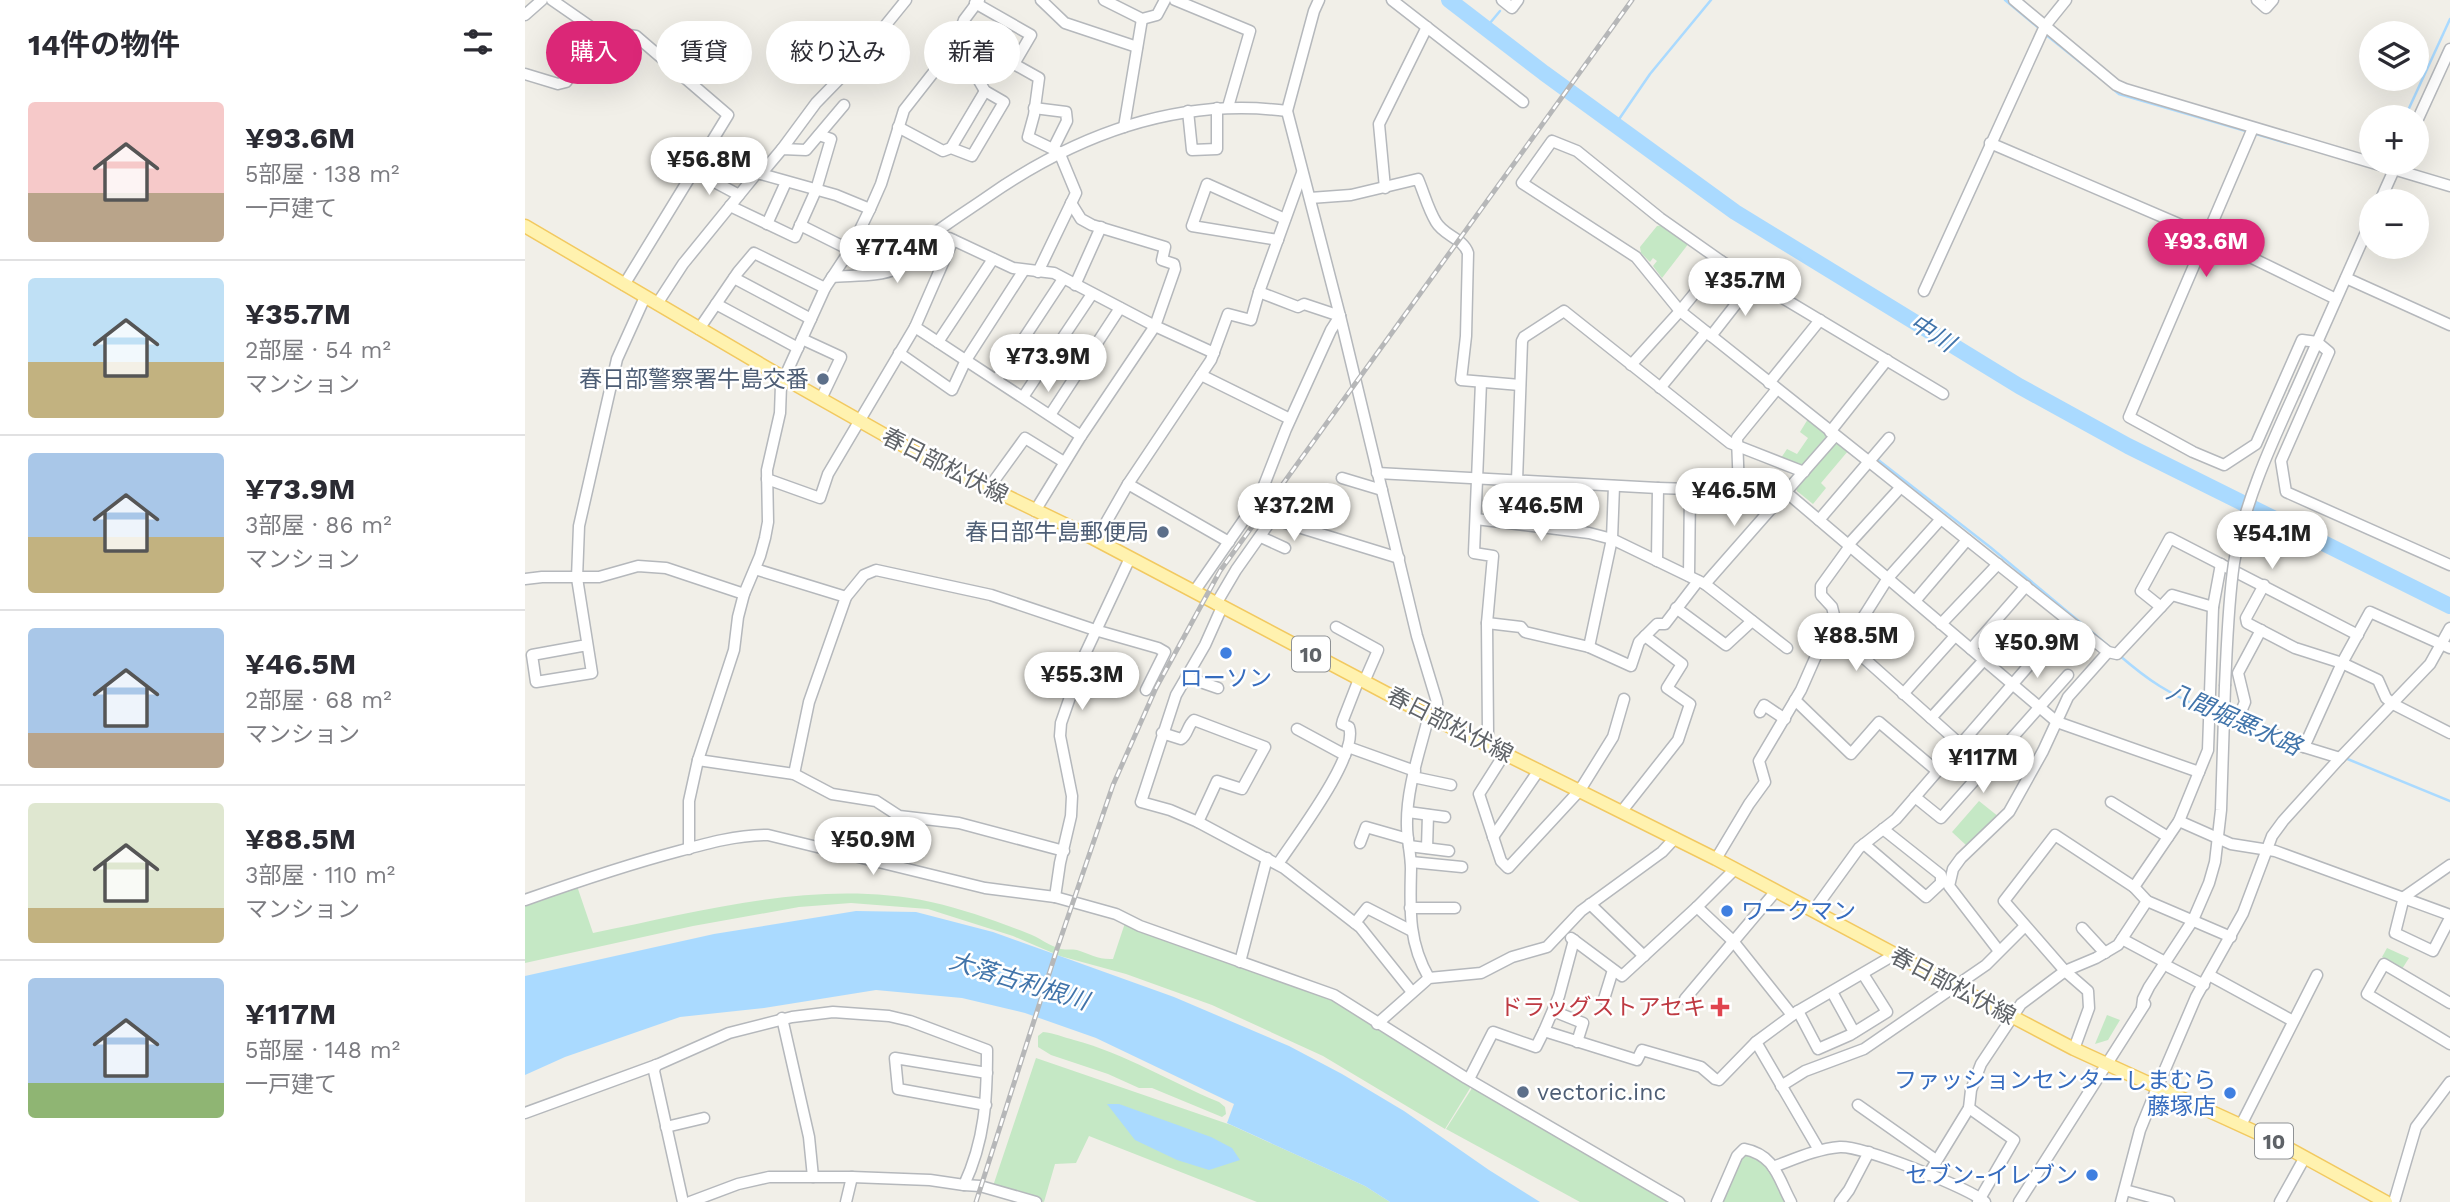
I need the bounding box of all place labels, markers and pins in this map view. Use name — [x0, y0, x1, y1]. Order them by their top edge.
pin: ¥56.8M — [652, 138, 766, 197]
pin: ¥93.6M — [2149, 219, 2263, 279]
pin: ¥77.4M — [840, 226, 954, 285]
pin: ¥35.7M — [1688, 258, 1802, 318]
pin: ¥73.9M — [991, 334, 1105, 394]
place label: 春日部警察署牛島交番 — [579, 366, 809, 393]
marker: 春日部警察署牛島交番 — [815, 371, 831, 387]
pin: ¥46.5M — [1677, 468, 1791, 528]
pin: ¥37.2M — [1237, 484, 1351, 543]
pin: ¥46.5M — [1484, 484, 1598, 543]
pin: ¥54.1M — [2215, 512, 2329, 571]
place label: 春日部牛島郵便局 — [965, 519, 1149, 546]
marker: 春日部牛島郵便局 — [1155, 524, 1171, 540]
pin: ¥88.5M — [1799, 614, 1913, 673]
pin: ¥50.9M — [1980, 620, 2094, 680]
marker: ローソン — [1218, 645, 1234, 661]
pin: ¥55.3M — [1025, 652, 1139, 712]
place label: ローソン — [1180, 665, 1272, 692]
pin: ¥117M — [1934, 736, 2032, 795]
pin: ¥50.9M — [816, 818, 930, 877]
place label: ワークマン — [1741, 898, 1856, 925]
marker: ワークマン — [1719, 903, 1735, 919]
place label: ドラッグストアセキ — [1499, 994, 1706, 1021]
marker: ドラッグストアセキ — [1712, 999, 1728, 1015]
place label: ファッションセンターしまむら 藤塚店 — [1894, 1067, 2216, 1120]
place label: vectoric.inc — [1537, 1079, 1666, 1106]
marker: vectoric.inc — [1515, 1084, 1531, 1100]
marker: ファッションセンターしまむら 藤塚店 — [2222, 1085, 2238, 1101]
place label: セブン-イレブン — [1905, 1162, 2078, 1189]
marker: セブン-イレブン — [2084, 1167, 2100, 1183]

